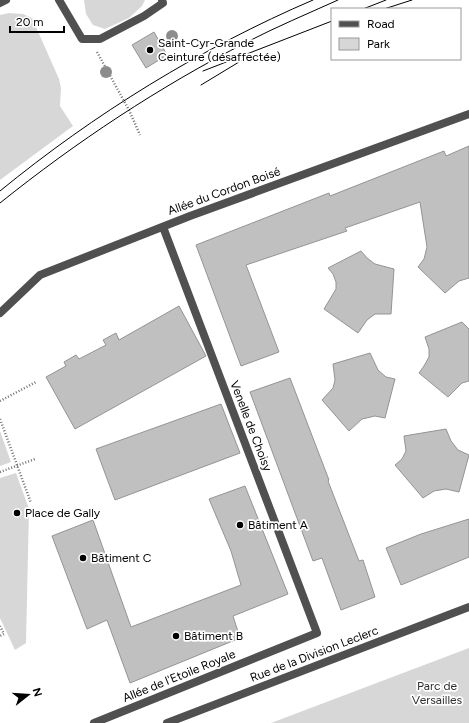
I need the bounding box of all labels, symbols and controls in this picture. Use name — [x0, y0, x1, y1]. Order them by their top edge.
scale bar — [10, 8, 64, 34]
legend — [331, 8, 461, 60]
text: 20 m — [16, 15, 44, 29]
text: Road — [367, 17, 395, 31]
place label: Saint-Cyr-Grande Ceinture (désaffectée) — [158, 36, 281, 64]
text: Park — [367, 37, 390, 51]
marker: Saint-Cyr-Grande Ceinture (désaffectée) — [145, 45, 155, 55]
street label: Allée du Cordon Boisé — [166, 164, 283, 218]
street label: Venelle de Choisy — [227, 379, 275, 474]
place label: Place de Gally — [25, 506, 101, 520]
marker: Place de Gally — [12, 508, 22, 518]
place label: Bâtiment A — [248, 518, 308, 532]
marker: Bâtiment A — [235, 520, 245, 530]
place label: Bâtiment C — [91, 551, 152, 565]
marker: Bâtiment C — [78, 553, 88, 563]
street label: Rue de la Division Leclerc — [248, 623, 380, 685]
place label: Bâtiment B — [184, 629, 243, 643]
marker: Bâtiment B — [171, 631, 181, 641]
street label: Allée de l'Etoile Royale — [121, 647, 238, 705]
north arrow — [8, 675, 48, 715]
park label: Parc de Versailles — [412, 679, 463, 707]
text: N — [30, 686, 45, 698]

